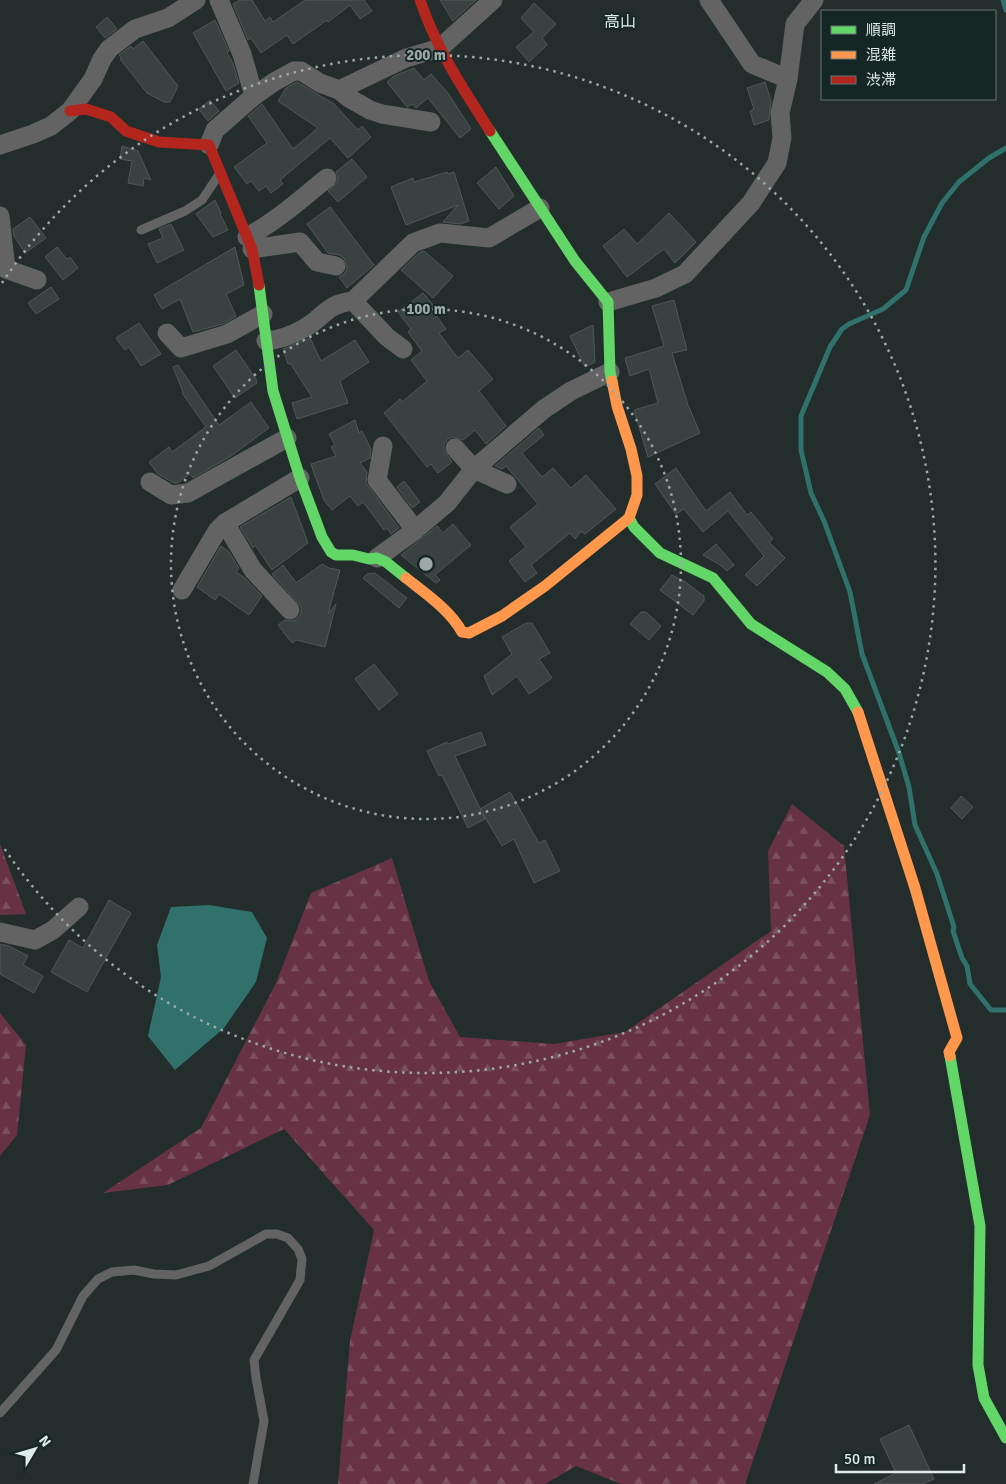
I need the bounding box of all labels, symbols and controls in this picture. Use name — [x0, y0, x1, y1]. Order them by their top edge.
legend — [821, 10, 996, 100]
district label: 高山 — [604, 12, 636, 32]
text: 順調 — [866, 21, 896, 39]
text: 200 m — [406, 46, 446, 64]
text: 混雑 — [866, 46, 896, 64]
text: 渋滞 — [866, 71, 896, 89]
text: 100 m — [406, 300, 446, 318]
centre of rings — [417, 555, 435, 573]
north arrow — [10, 1424, 60, 1474]
text: N — [35, 1432, 55, 1450]
scale bar — [836, 1442, 964, 1474]
text: 50 m — [844, 1450, 875, 1468]

